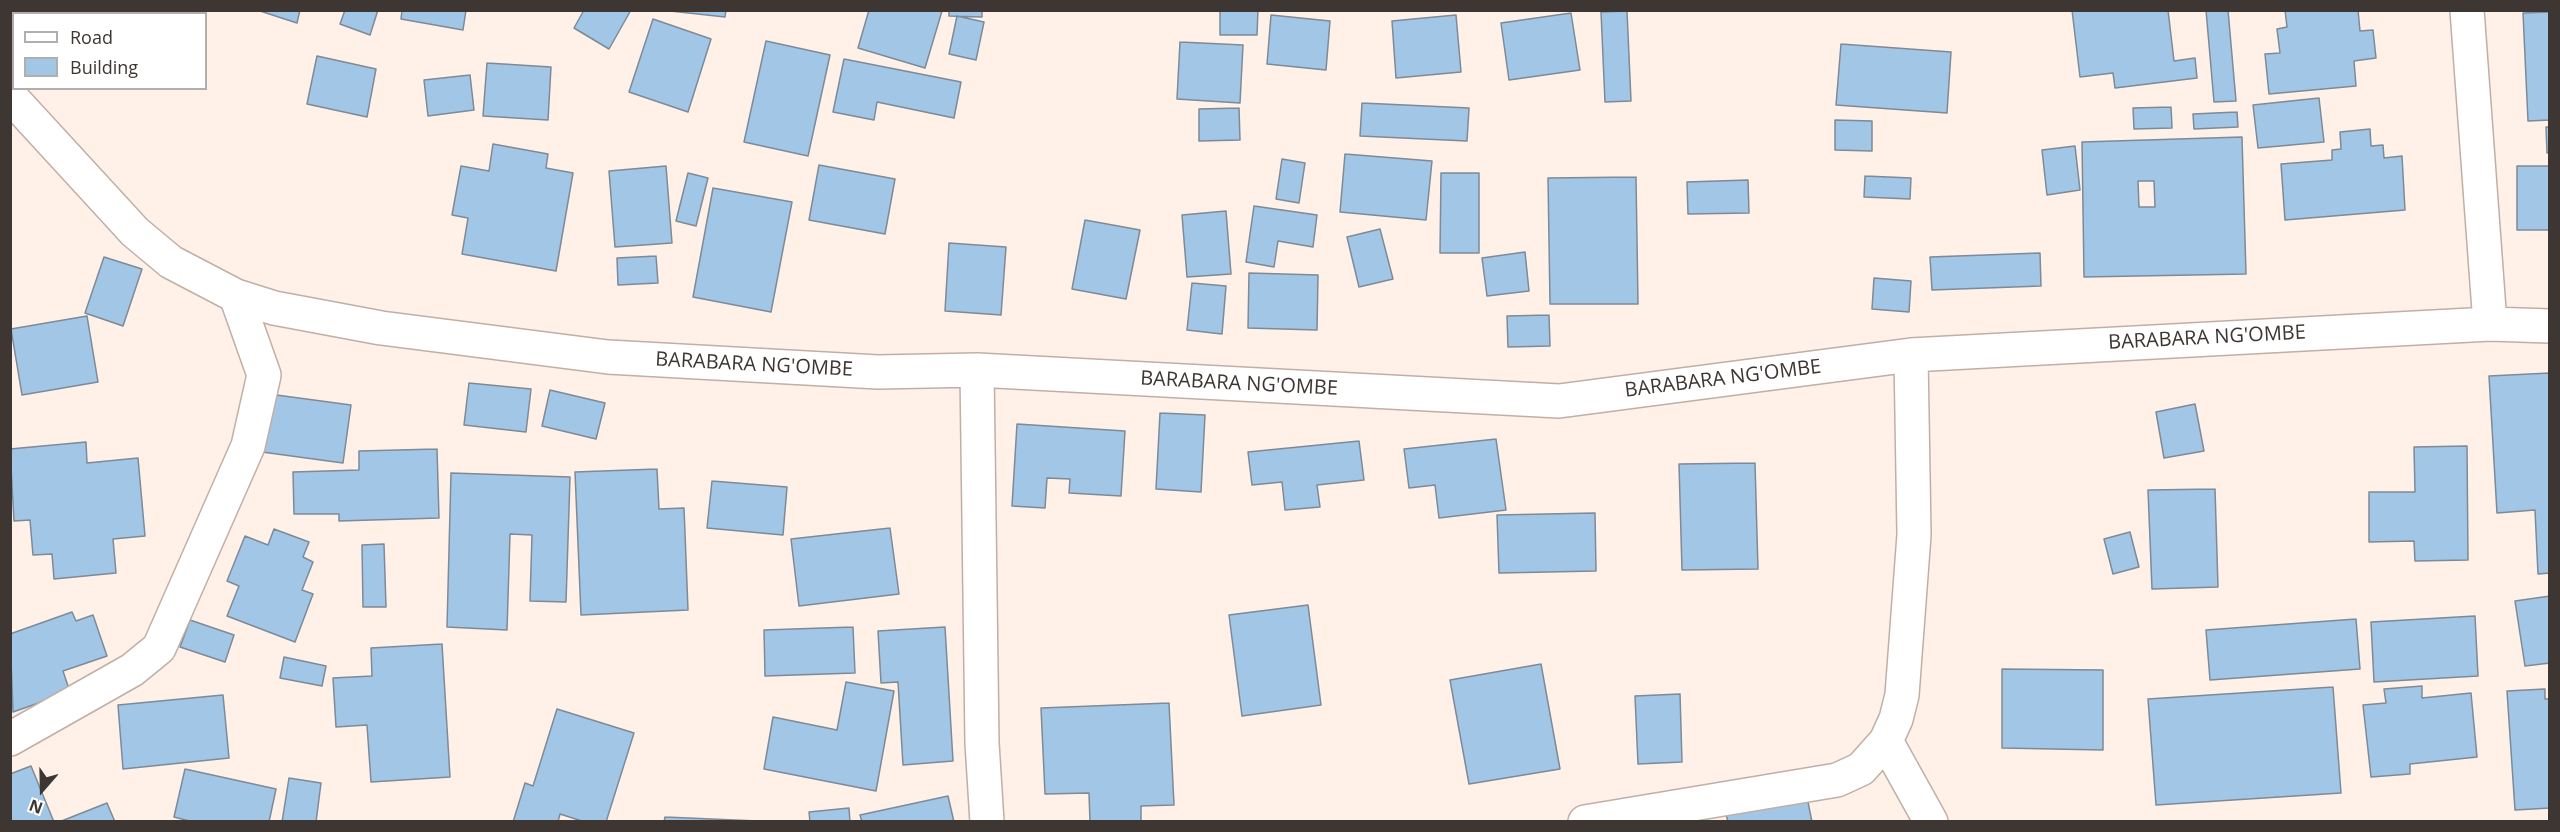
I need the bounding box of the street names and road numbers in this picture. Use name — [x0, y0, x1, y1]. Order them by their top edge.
street label: BARABARA NG'OMBE — [2108, 321, 2306, 355]
street label: BARABARA NG'OMBE — [655, 348, 853, 382]
street label: BARABARA NG'OMBE — [1623, 355, 1823, 403]
street label: BARABARA NG'OMBE — [1140, 367, 1338, 401]

